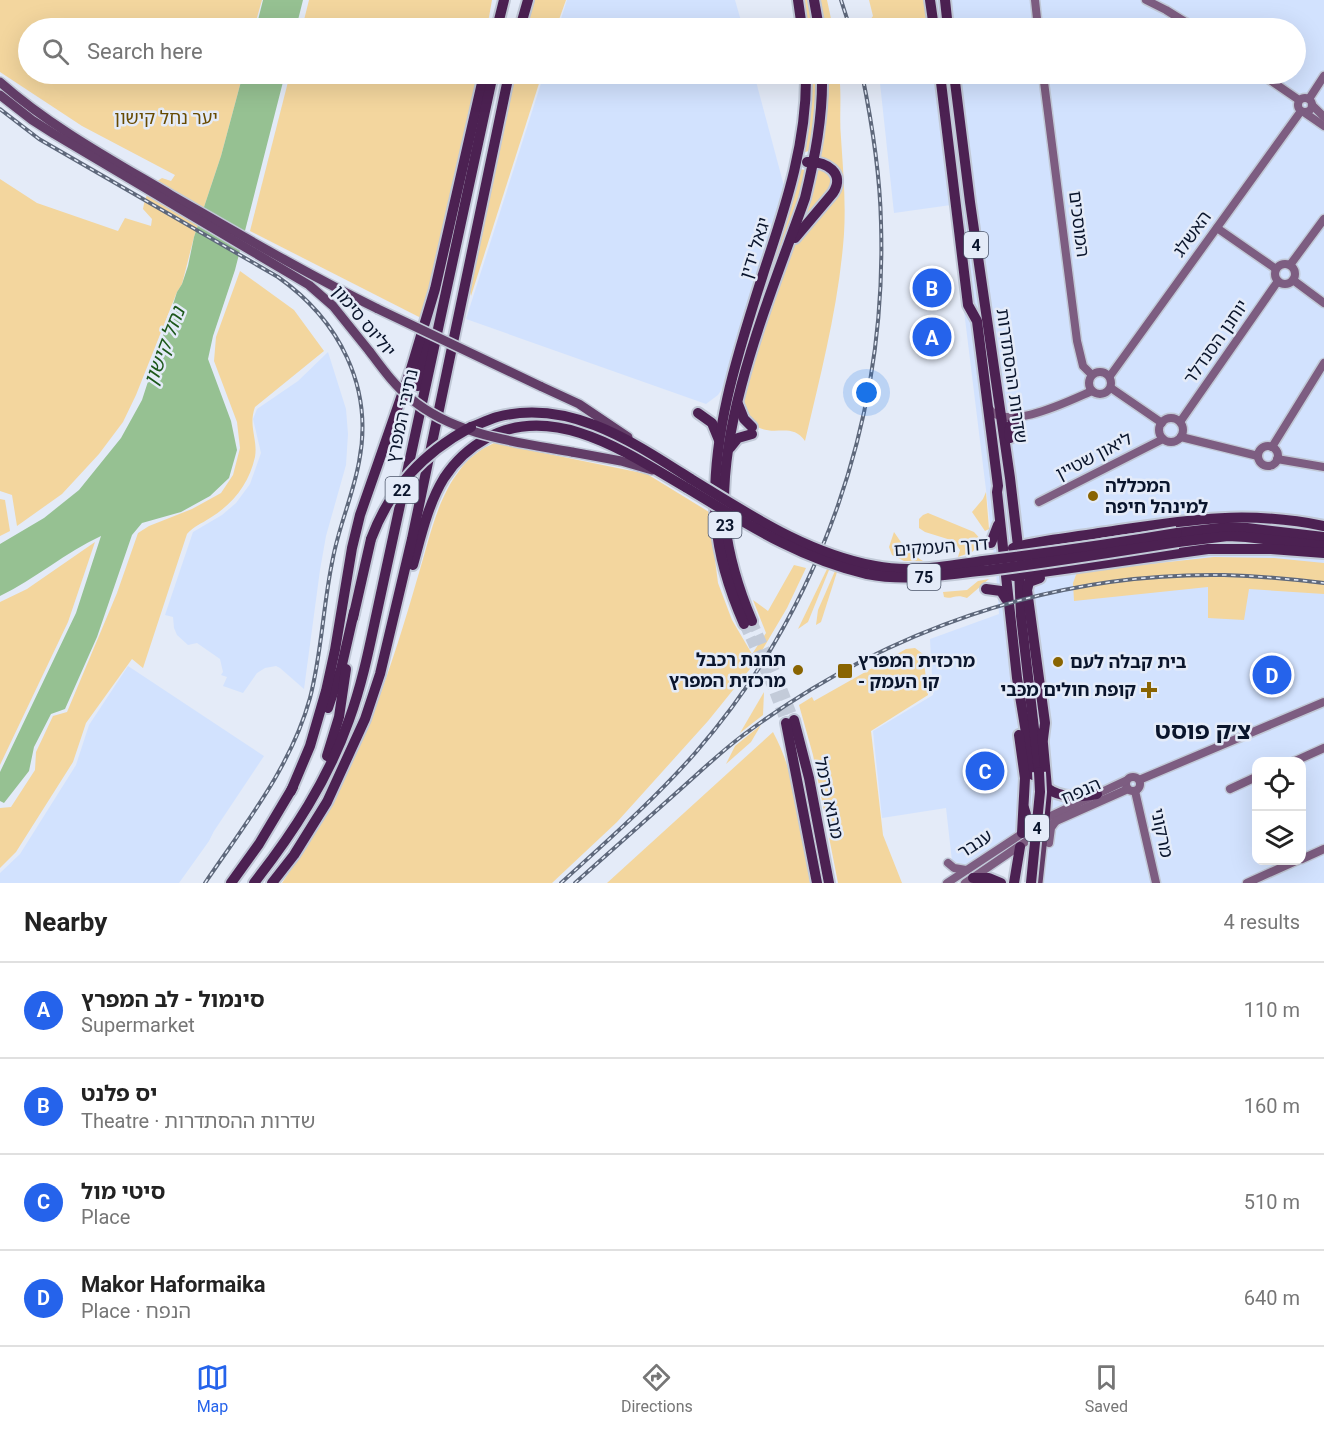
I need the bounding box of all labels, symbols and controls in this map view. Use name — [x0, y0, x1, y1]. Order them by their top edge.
search box — [18, 18, 1306, 84]
icon: search — [39, 35, 72, 68]
text: Search here — [87, 39, 203, 64]
park label: יער נחל קישון — [114, 107, 218, 128]
street label: המוסכים — [1065, 190, 1094, 258]
street label: האשלג — [1168, 207, 1215, 261]
street label: יגאל ידין — [735, 214, 774, 281]
road number: 4 — [964, 232, 988, 258]
pin: B — [912, 266, 952, 310]
street label: יוליוס סימון — [328, 281, 400, 361]
street label: יוחנן הסנדלר — [1179, 296, 1252, 388]
water label: נחל קישון — [138, 302, 190, 388]
street label: שדרות ההסתדרות — [993, 307, 1032, 445]
pin: A — [912, 314, 952, 360]
street label: נתיבי המפרץ — [381, 367, 422, 465]
your location — [852, 378, 881, 407]
street label: ליאון שטיין — [1052, 427, 1135, 484]
place label: המכללה למינהל חיפה — [1105, 475, 1208, 517]
road number: 22 — [386, 477, 418, 503]
marker: המכללה למינהל חיפה — [1086, 489, 1100, 503]
road number: 23 — [708, 512, 742, 538]
street label: דרך העמקים — [893, 533, 989, 560]
road number: 75 — [908, 564, 940, 590]
place label: תחנת רכבל מרכזית המפרץ — [669, 649, 786, 691]
place label: מרכזית המפרץ - קו העמק — [858, 650, 976, 692]
place label: בית קבלה לעם — [1070, 651, 1187, 672]
pin: D — [1252, 652, 1292, 698]
marker: בית קבלה לעם — [1051, 655, 1065, 669]
marker: מרכזית המפרץ - קו העמק — [836, 662, 854, 680]
marker: תחנת רכבל מרכזית המפרץ — [791, 663, 805, 677]
place label: קופת חולים מכבי — [1000, 679, 1136, 700]
marker: קופת חולים מכבי — [1140, 681, 1158, 699]
district label: צ׳ק פוסט — [1155, 717, 1251, 745]
pin: C — [966, 748, 1004, 794]
street label: מבוא כרמל — [811, 755, 848, 841]
map controls — [1252, 757, 1306, 865]
button: locate — [1252, 757, 1306, 811]
street label: הנפח — [1058, 773, 1104, 808]
street label: מרקוני — [1147, 806, 1178, 860]
button: layers — [1252, 811, 1306, 865]
road number: 4 — [1025, 815, 1049, 841]
street label: ענבר — [954, 825, 996, 862]
text: Nearby — [24, 907, 107, 937]
text: 4 results — [1224, 910, 1300, 934]
text: סינמול - לב המפרץ — [81, 987, 265, 1012]
text: A — [37, 998, 50, 1022]
text: 110 m — [1244, 998, 1300, 1022]
text: Supermarket — [81, 1013, 195, 1037]
text: יס פלנט — [81, 1081, 157, 1106]
text: B — [37, 1094, 50, 1118]
text: 160 m — [1244, 1094, 1300, 1118]
text: Theatre · שדרות ההסתדרות — [81, 1109, 315, 1133]
text: סיטי מול — [81, 1179, 165, 1204]
text: C — [37, 1190, 50, 1214]
text: 510 m — [1244, 1190, 1300, 1214]
text: Place — [81, 1205, 130, 1229]
text: Makor Haformaika — [81, 1272, 266, 1297]
text: D — [37, 1286, 50, 1310]
text: 640 m — [1244, 1286, 1300, 1310]
text: Place · הנפח — [81, 1299, 191, 1323]
tab: Map — [196, 1361, 229, 1416]
tab: Directions — [621, 1361, 693, 1416]
tab: Saved — [1085, 1361, 1128, 1416]

